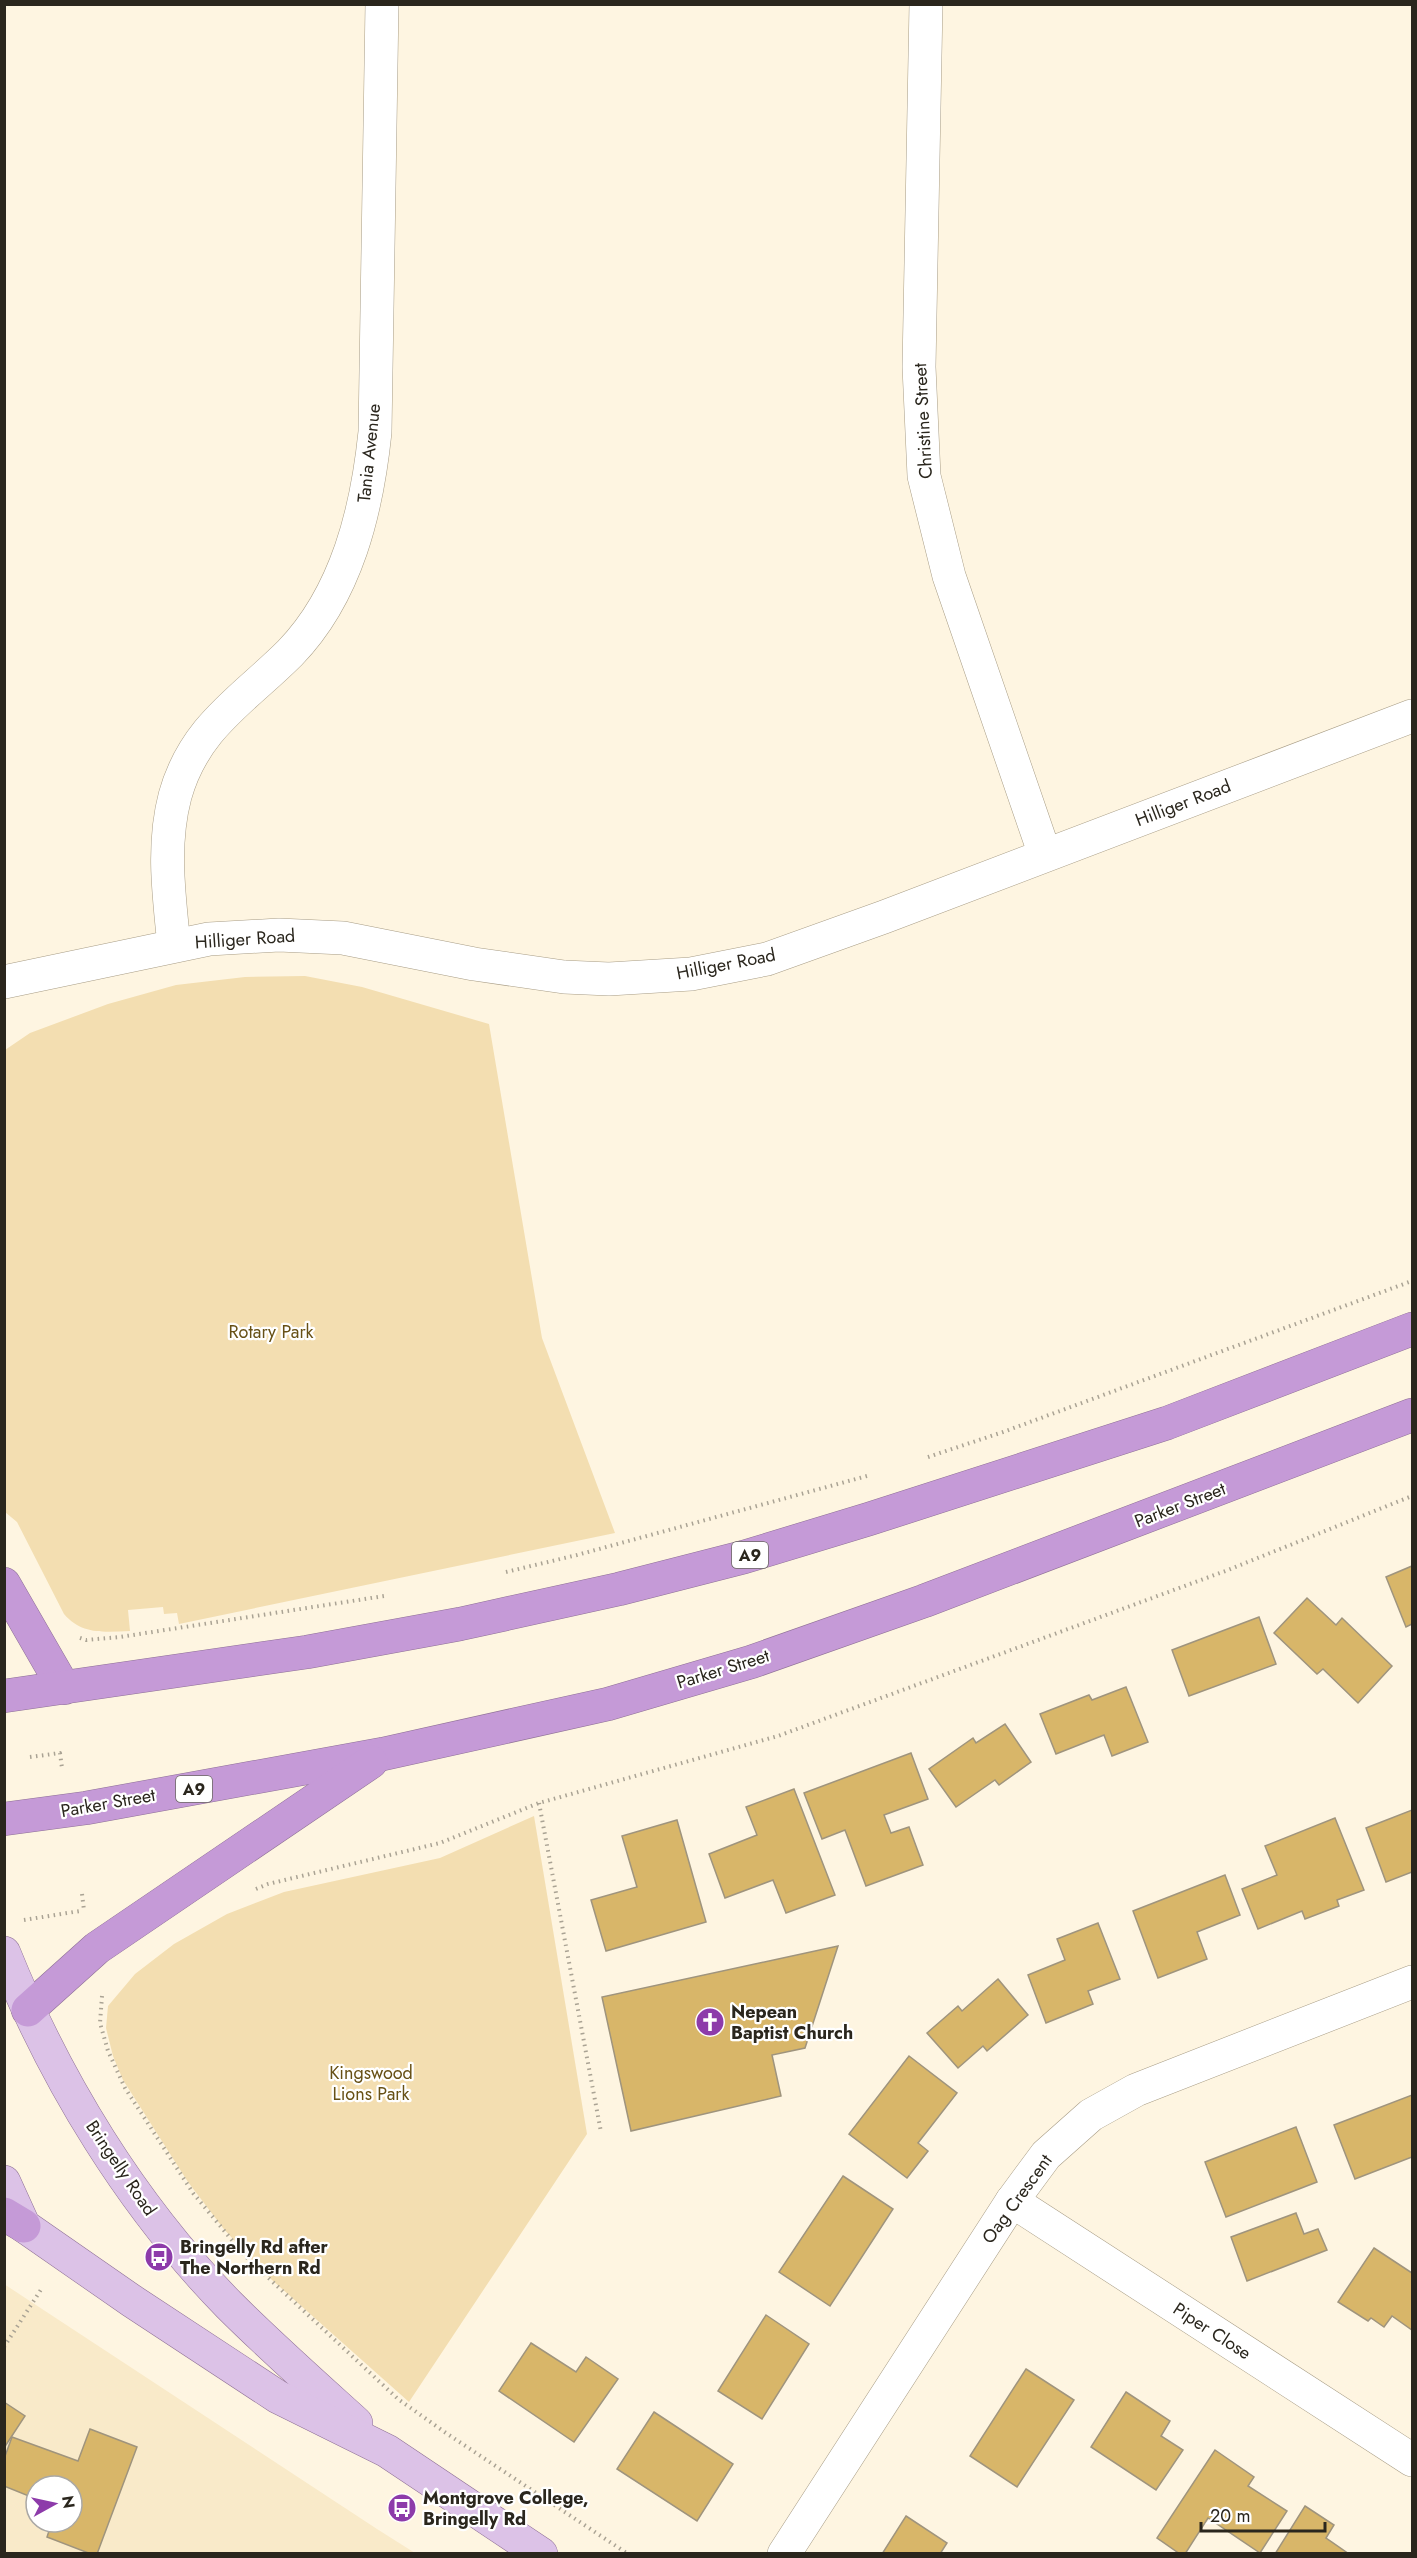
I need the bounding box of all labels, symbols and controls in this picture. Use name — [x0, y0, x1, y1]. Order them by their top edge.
street label: Christine Street — [907, 362, 939, 480]
street label: Tania Avenue — [351, 402, 387, 504]
street label: Hilliger Road — [1131, 773, 1235, 833]
street label: Hilliger Road — [194, 923, 296, 955]
street label: Hilliger Road — [674, 942, 778, 986]
park label: Rotary Park — [229, 1319, 314, 1345]
street label: Parker Street — [1131, 1475, 1230, 1534]
road number: A9 — [732, 1542, 768, 1568]
street label: Parker Street — [673, 1642, 773, 1695]
road number: A9 — [176, 1776, 212, 1802]
street label: Parker Street — [59, 1782, 158, 1824]
place label: Nepean Baptist Church — [731, 1999, 853, 2046]
church icon: Nepean Baptist Church — [694, 2006, 726, 2038]
park label: Kingswood Lions Park — [329, 2060, 413, 2107]
street label: Bringelly Road — [79, 2115, 163, 2221]
street label: Oag Crescent — [976, 2148, 1059, 2249]
place label: Bringelly Rd after The Northern Rd — [180, 2234, 329, 2281]
bus stop icon: Bringelly Rd after The Northern Rd — [143, 2241, 175, 2273]
street label: Piper Close — [1168, 2296, 1256, 2366]
north arrow — [24, 2474, 84, 2534]
place label: Montgrove College, Bringelly Rd — [423, 2485, 589, 2532]
bus stop icon: Montgrove College, Bringelly Rd — [386, 2492, 418, 2524]
text: N — [56, 2494, 81, 2510]
scale bar — [1201, 2495, 1326, 2533]
text: 20 m — [1210, 2503, 1250, 2529]

